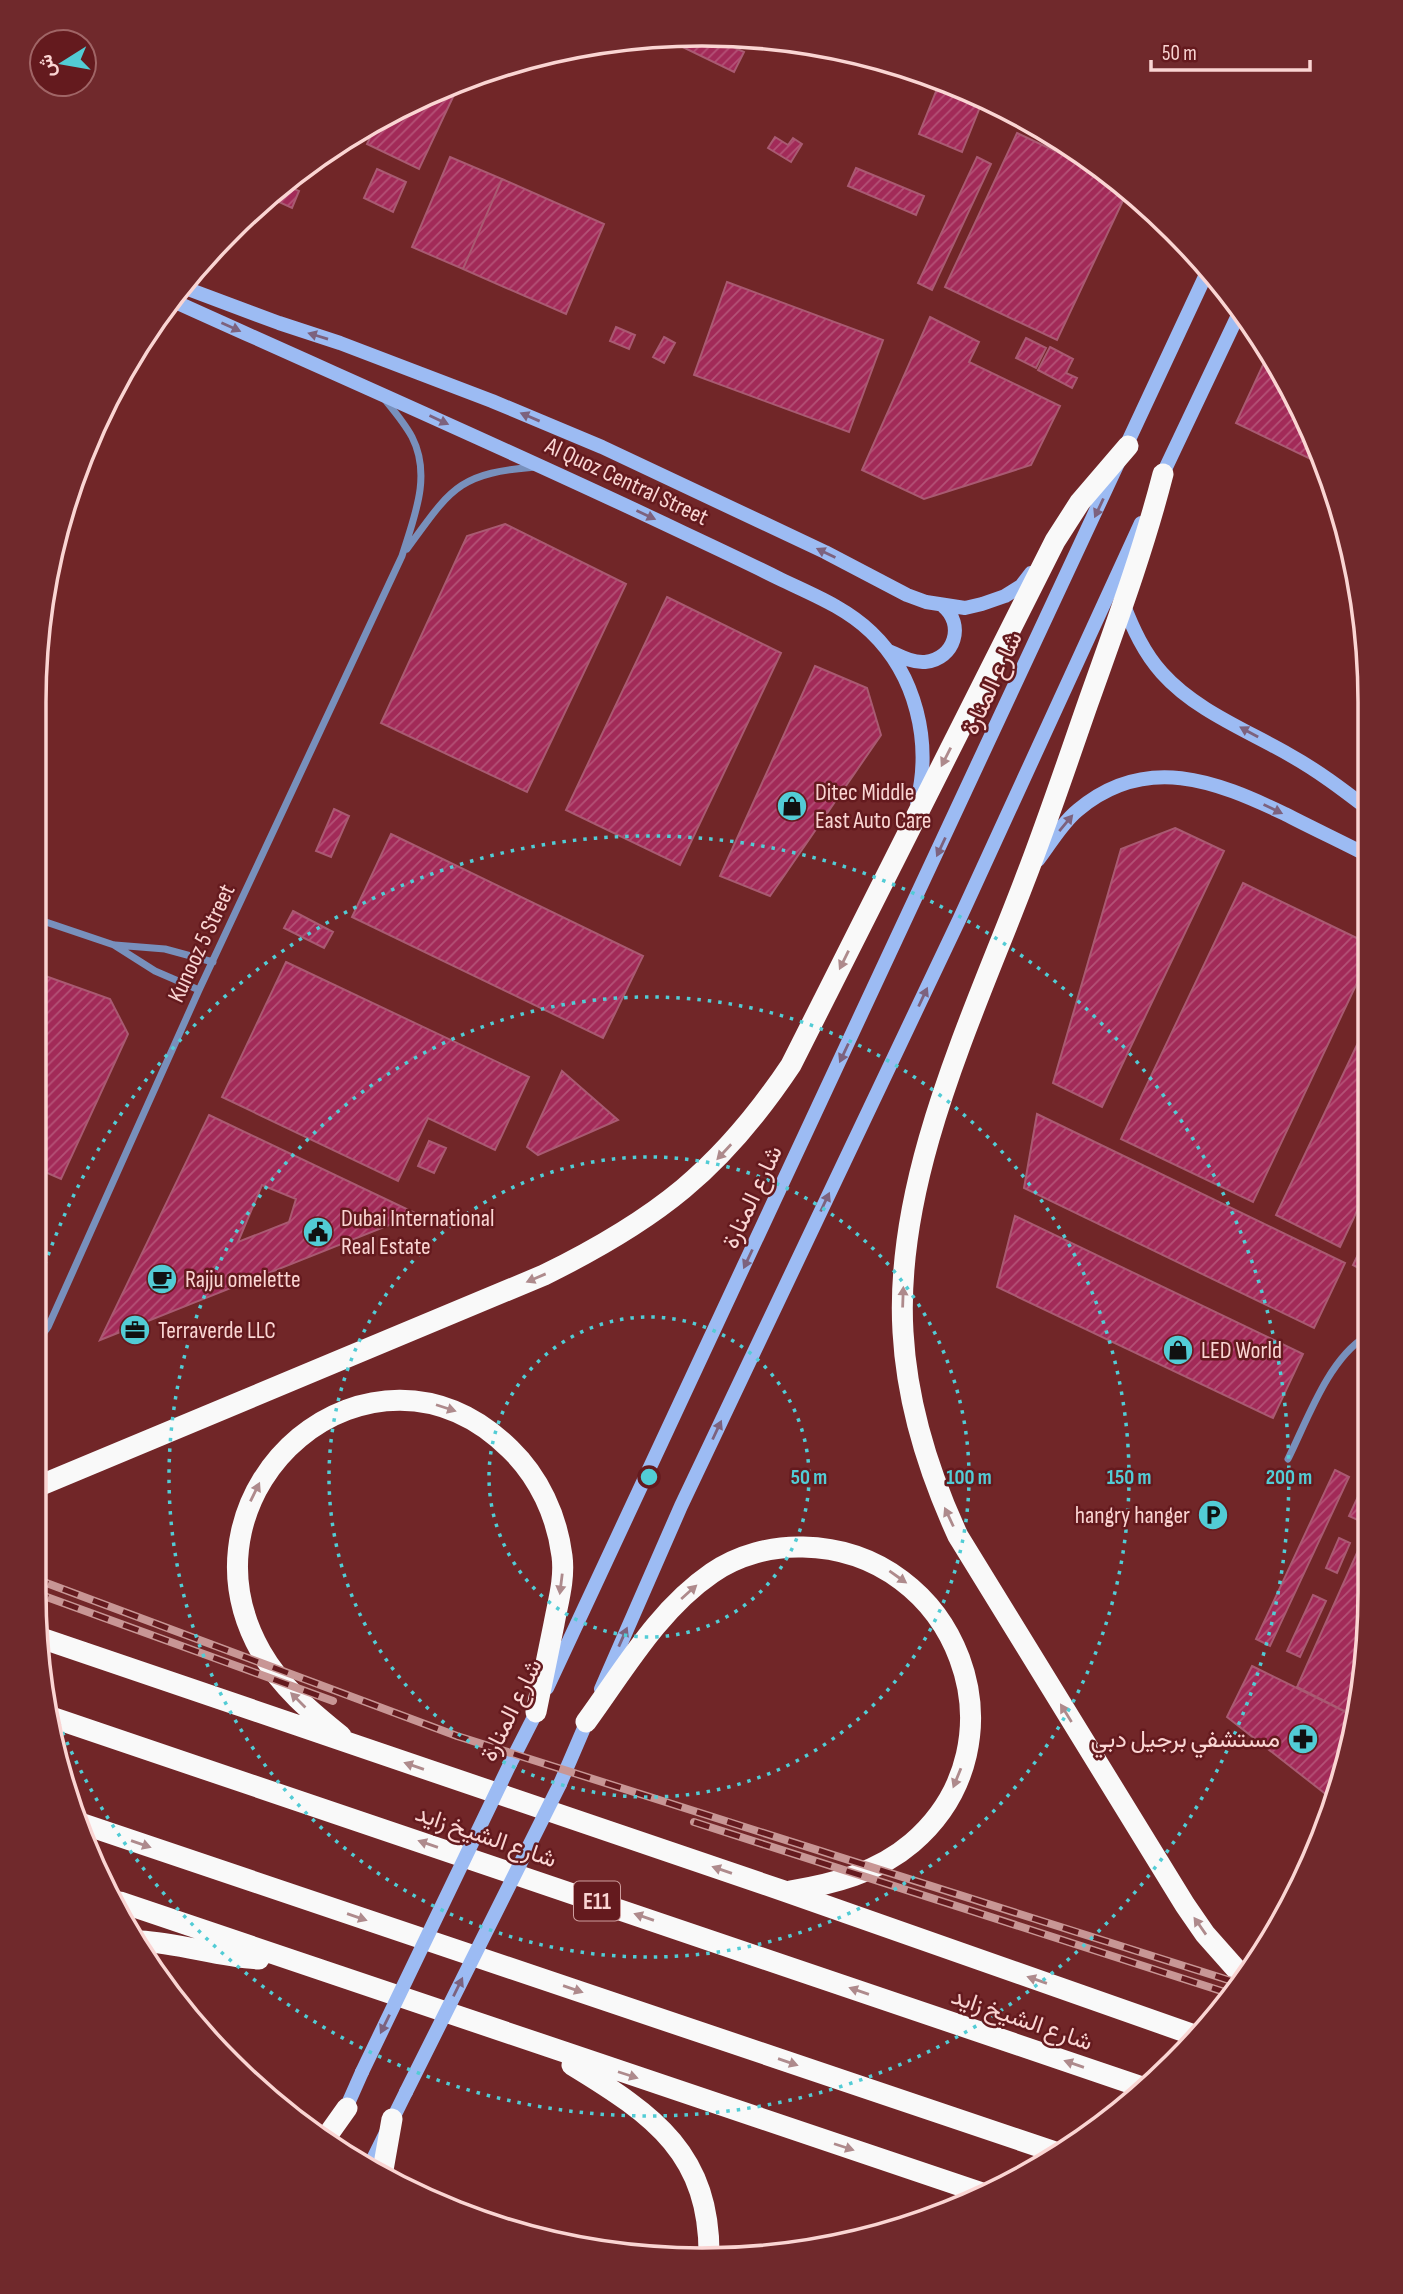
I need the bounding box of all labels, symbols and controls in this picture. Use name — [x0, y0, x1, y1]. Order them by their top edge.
north arrow — [28, 28, 98, 98]
scale bar — [1151, 28, 1310, 72]
text: 50 m — [1162, 41, 1197, 66]
text: ش — [34, 52, 61, 79]
one-way arrow — [221, 321, 241, 333]
one-way arrow — [307, 331, 328, 341]
one-way arrow — [520, 412, 541, 423]
one-way arrow — [429, 414, 449, 425]
street label: Al Quoz Central Street — [540, 431, 713, 532]
one-way arrow — [1093, 497, 1104, 518]
one-way arrow — [635, 509, 656, 520]
one-way arrow — [816, 547, 836, 558]
street label: شارع المنارة — [956, 627, 1030, 740]
one-way arrow — [1239, 726, 1259, 738]
one-way arrow — [941, 747, 952, 767]
place label: Ditec Middle East Auto Care — [815, 778, 931, 835]
shop icon: Ditec Middle East Auto Care — [775, 789, 809, 823]
one-way arrow — [1263, 803, 1283, 814]
one-way arrow — [1058, 815, 1073, 832]
one-way arrow — [935, 837, 947, 857]
street label: Kunooz 5 Street — [161, 879, 241, 1007]
one-way arrow — [839, 951, 851, 971]
one-way arrow — [917, 987, 929, 1007]
one-way arrow — [839, 1043, 850, 1063]
street label: شارع المنارة — [716, 1141, 790, 1254]
one-way arrow — [716, 1143, 732, 1161]
one-way arrow — [819, 1192, 831, 1212]
place label: Dubai International Real Estate — [341, 1204, 494, 1261]
public building icon: Dubai International Real Estate — [301, 1215, 335, 1249]
one-way arrow — [742, 1249, 754, 1269]
cafe icon: Rajju omelette — [145, 1262, 179, 1296]
place label: Rajju omelette — [185, 1265, 301, 1294]
one-way arrow — [526, 1273, 547, 1284]
one-way arrow — [898, 1286, 909, 1308]
office icon: Terraverde LLC — [118, 1313, 152, 1347]
place label: Terraverde LLC — [158, 1316, 276, 1345]
shop icon: LED World — [1161, 1333, 1195, 1367]
place label: LED World — [1201, 1336, 1282, 1365]
one-way arrow — [435, 1403, 456, 1414]
one-way arrow — [711, 1420, 723, 1440]
centre of rings — [637, 1465, 661, 1489]
text: 50 m — [791, 1465, 827, 1490]
text: 100 m — [946, 1465, 992, 1490]
text: 150 m — [1107, 1465, 1151, 1490]
text: 200 m — [1266, 1465, 1312, 1490]
one-way arrow — [250, 1482, 261, 1502]
parking icon: hangry hanger — [1196, 1498, 1230, 1532]
place label: hangry hanger — [1075, 1501, 1190, 1530]
one-way arrow — [944, 1507, 955, 1528]
one-way arrow — [889, 1570, 907, 1584]
one-way arrow — [555, 1573, 566, 1595]
one-way arrow — [680, 1584, 698, 1600]
one-way arrow — [617, 1627, 629, 1647]
street label: شارع المنارة — [474, 1654, 550, 1767]
one-way arrow — [291, 1692, 307, 1709]
one-way arrow — [1059, 1703, 1072, 1722]
pharmacy icon: مستشفي برجيل دبي — [1286, 1722, 1320, 1756]
place label: مستشفي برجيل دبي — [1090, 1725, 1280, 1758]
one-way arrow — [403, 1760, 424, 1771]
one-way arrow — [952, 1768, 963, 1789]
street label: شارع الشيخ زايد — [411, 1799, 560, 1876]
one-way arrow — [418, 1838, 439, 1849]
one-way arrow — [131, 1839, 152, 1850]
one-way arrow — [712, 1864, 733, 1875]
road number: E11 — [574, 1882, 620, 1920]
one-way arrow — [633, 1911, 654, 1922]
one-way arrow — [347, 1912, 368, 1923]
one-way arrow — [1193, 1917, 1207, 1935]
one-way arrow — [1027, 1974, 1048, 1985]
one-way arrow — [452, 1977, 464, 1997]
street label: شارع الشيخ زايد — [947, 1982, 1096, 2059]
one-way arrow — [562, 1984, 583, 1995]
one-way arrow — [848, 1985, 869, 1996]
one-way arrow — [379, 2014, 390, 2034]
one-way arrow — [778, 2057, 799, 2068]
one-way arrow — [1064, 2058, 1085, 2069]
one-way arrow — [618, 2070, 639, 2081]
one-way arrow — [834, 2142, 855, 2153]

